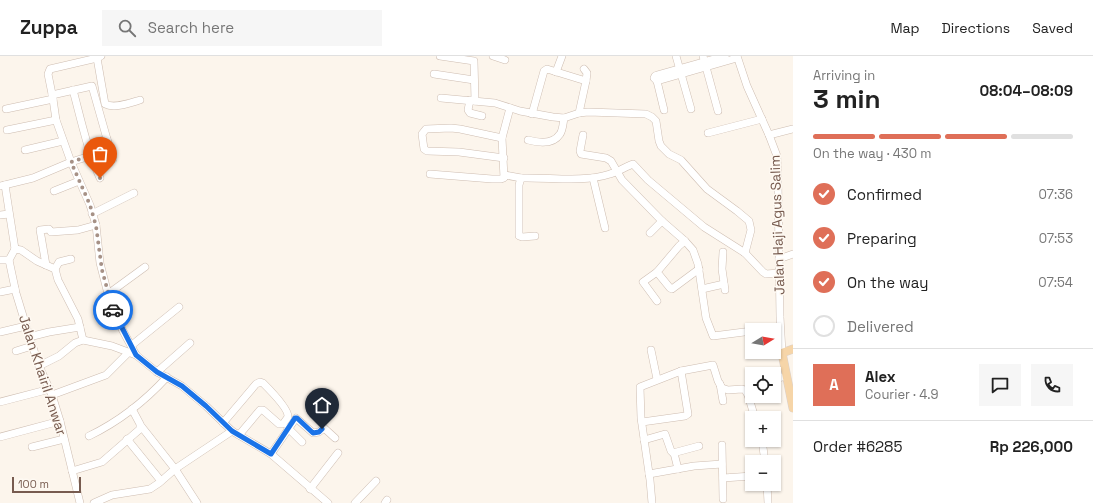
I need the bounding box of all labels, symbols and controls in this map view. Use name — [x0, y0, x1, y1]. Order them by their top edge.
search box — [102, 10, 382, 46]
text: Zuppa — [20, 15, 78, 40]
icon: search — [116, 17, 138, 39]
text: Search here — [148, 18, 234, 37]
text: Map — [890, 19, 920, 37]
text: Directions — [942, 19, 1010, 37]
text: Saved — [1032, 19, 1073, 37]
text: Arriving in — [813, 67, 875, 84]
text: 08:04–08:09 — [980, 81, 1073, 100]
text: 3 min — [813, 82, 881, 116]
pin — [83, 137, 117, 178]
icon: bag — [89, 143, 111, 165]
text: On the way · 430 m — [813, 145, 932, 162]
street label: Jalan Haji Agus Salim — [766, 155, 788, 295]
icon: check — [813, 183, 835, 205]
text: Confirmed — [847, 185, 922, 204]
text: 07:36 — [1038, 186, 1073, 203]
icon: check — [813, 227, 835, 249]
text: Preparing — [847, 229, 917, 248]
text: 07:53 — [1039, 230, 1073, 247]
icon: check — [813, 271, 835, 293]
text: On the way — [847, 273, 928, 292]
text: 07:54 — [1038, 274, 1073, 291]
courier — [93, 290, 133, 330]
icon: car — [102, 299, 124, 321]
street label: Jalan Khairil Anwar — [15, 313, 71, 437]
text: Delivered — [847, 317, 914, 336]
north arrow — [745, 323, 781, 359]
map controls — [745, 323, 781, 491]
button: chat — [979, 364, 1021, 406]
button: phone — [1031, 364, 1073, 406]
button: locate — [745, 367, 781, 403]
text: Alex — [865, 367, 896, 386]
text: A — [829, 375, 839, 394]
text: Courier · 4.9 — [865, 386, 939, 403]
pin — [305, 388, 339, 429]
icon: home — [311, 394, 333, 416]
button: + — [745, 411, 781, 447]
text: Order #6285 — [813, 437, 902, 456]
text: Rp 226,000 — [990, 437, 1073, 456]
button: − — [745, 455, 781, 491]
scale bar — [12, 475, 81, 494]
text: 100 m — [18, 477, 49, 491]

